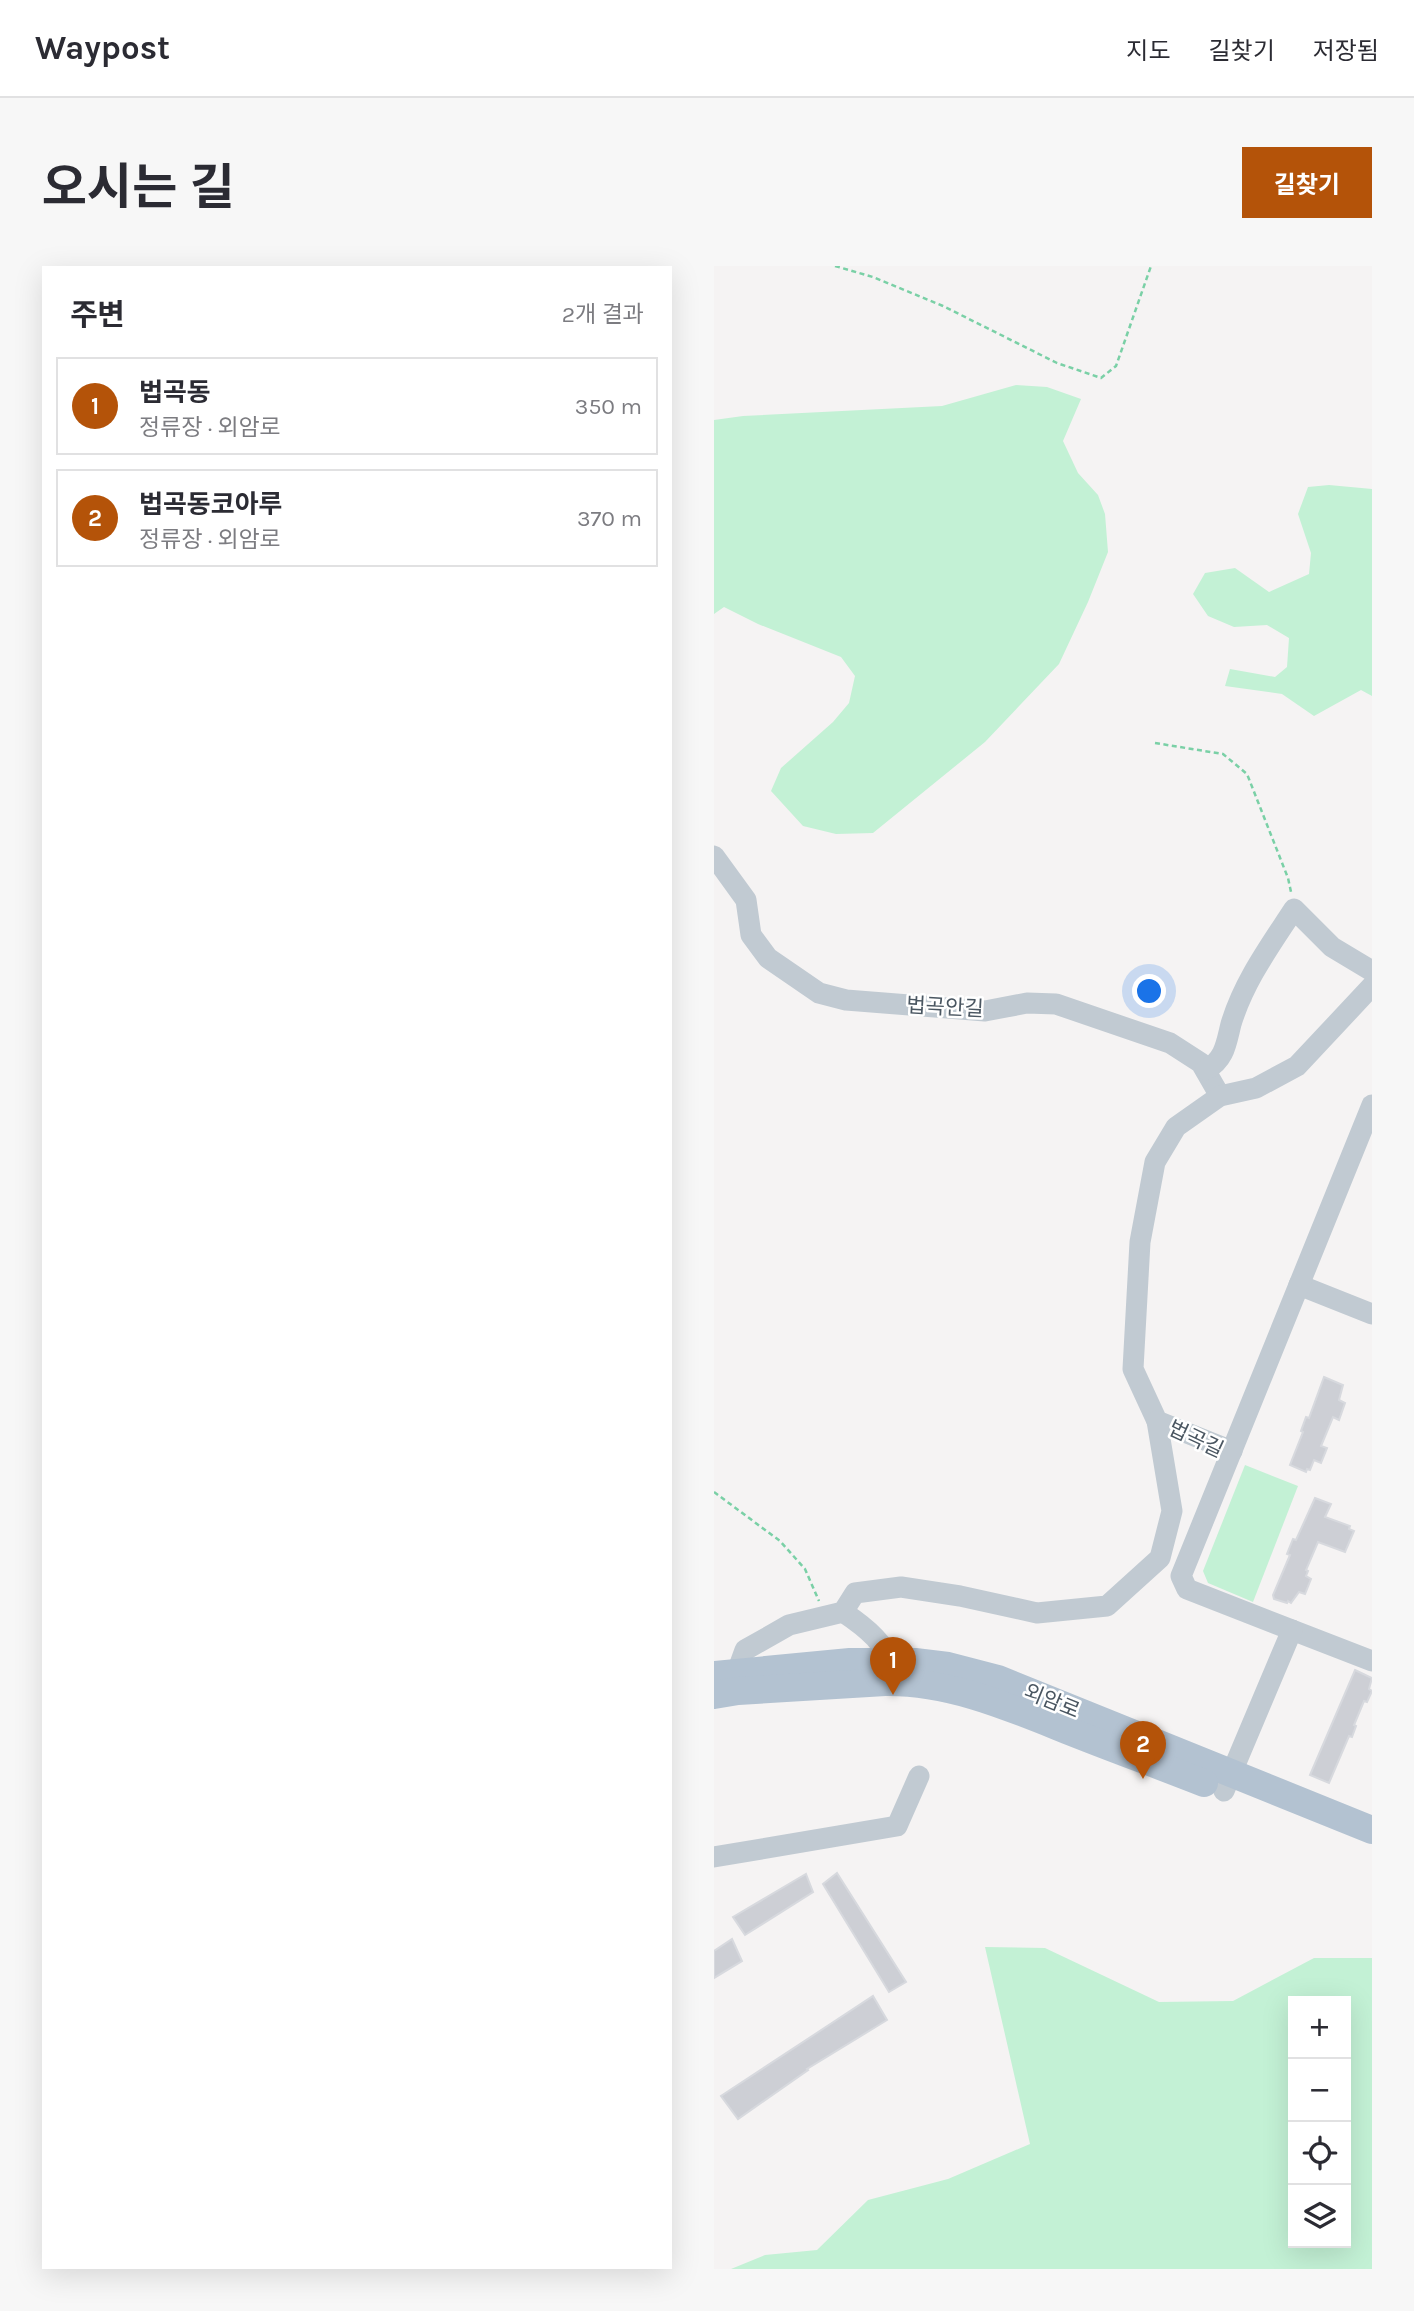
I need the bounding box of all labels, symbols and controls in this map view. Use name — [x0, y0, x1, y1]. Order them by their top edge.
text: Waypost — [35, 29, 170, 67]
text: 지도 — [1126, 37, 1171, 65]
text: 길찾기 — [1209, 37, 1275, 65]
text: 저장됨 — [1313, 37, 1379, 65]
button: 길찾기 — [1242, 147, 1372, 218]
text: 오시는 길 — [42, 159, 235, 216]
text: 주변 — [70, 297, 125, 333]
text: 2개 결과 — [562, 301, 644, 328]
text: 법곡동 — [139, 377, 211, 408]
text: 1 — [91, 393, 99, 420]
text: 350 m — [575, 393, 642, 420]
text: 정류장 · 외암로 — [139, 414, 281, 441]
text: 법곡동코아루 — [139, 489, 283, 520]
text: 2 — [88, 505, 102, 532]
text: 370 m — [577, 505, 642, 532]
text: 정류장 · 외암로 — [139, 526, 281, 553]
your location — [1132, 974, 1166, 1008]
street label: 법곡안길 — [906, 993, 984, 1021]
street label: 법곡길 — [1165, 1416, 1227, 1462]
pin: 1 — [870, 1637, 916, 1695]
street label: 외암로 — [1021, 1679, 1083, 1723]
pin: 2 — [1120, 1721, 1166, 1779]
map controls — [1288, 1996, 1351, 2248]
button: + — [1288, 1996, 1351, 2059]
button: − — [1288, 2059, 1351, 2122]
button: locate — [1288, 2122, 1351, 2185]
button: layers — [1288, 2185, 1351, 2248]

